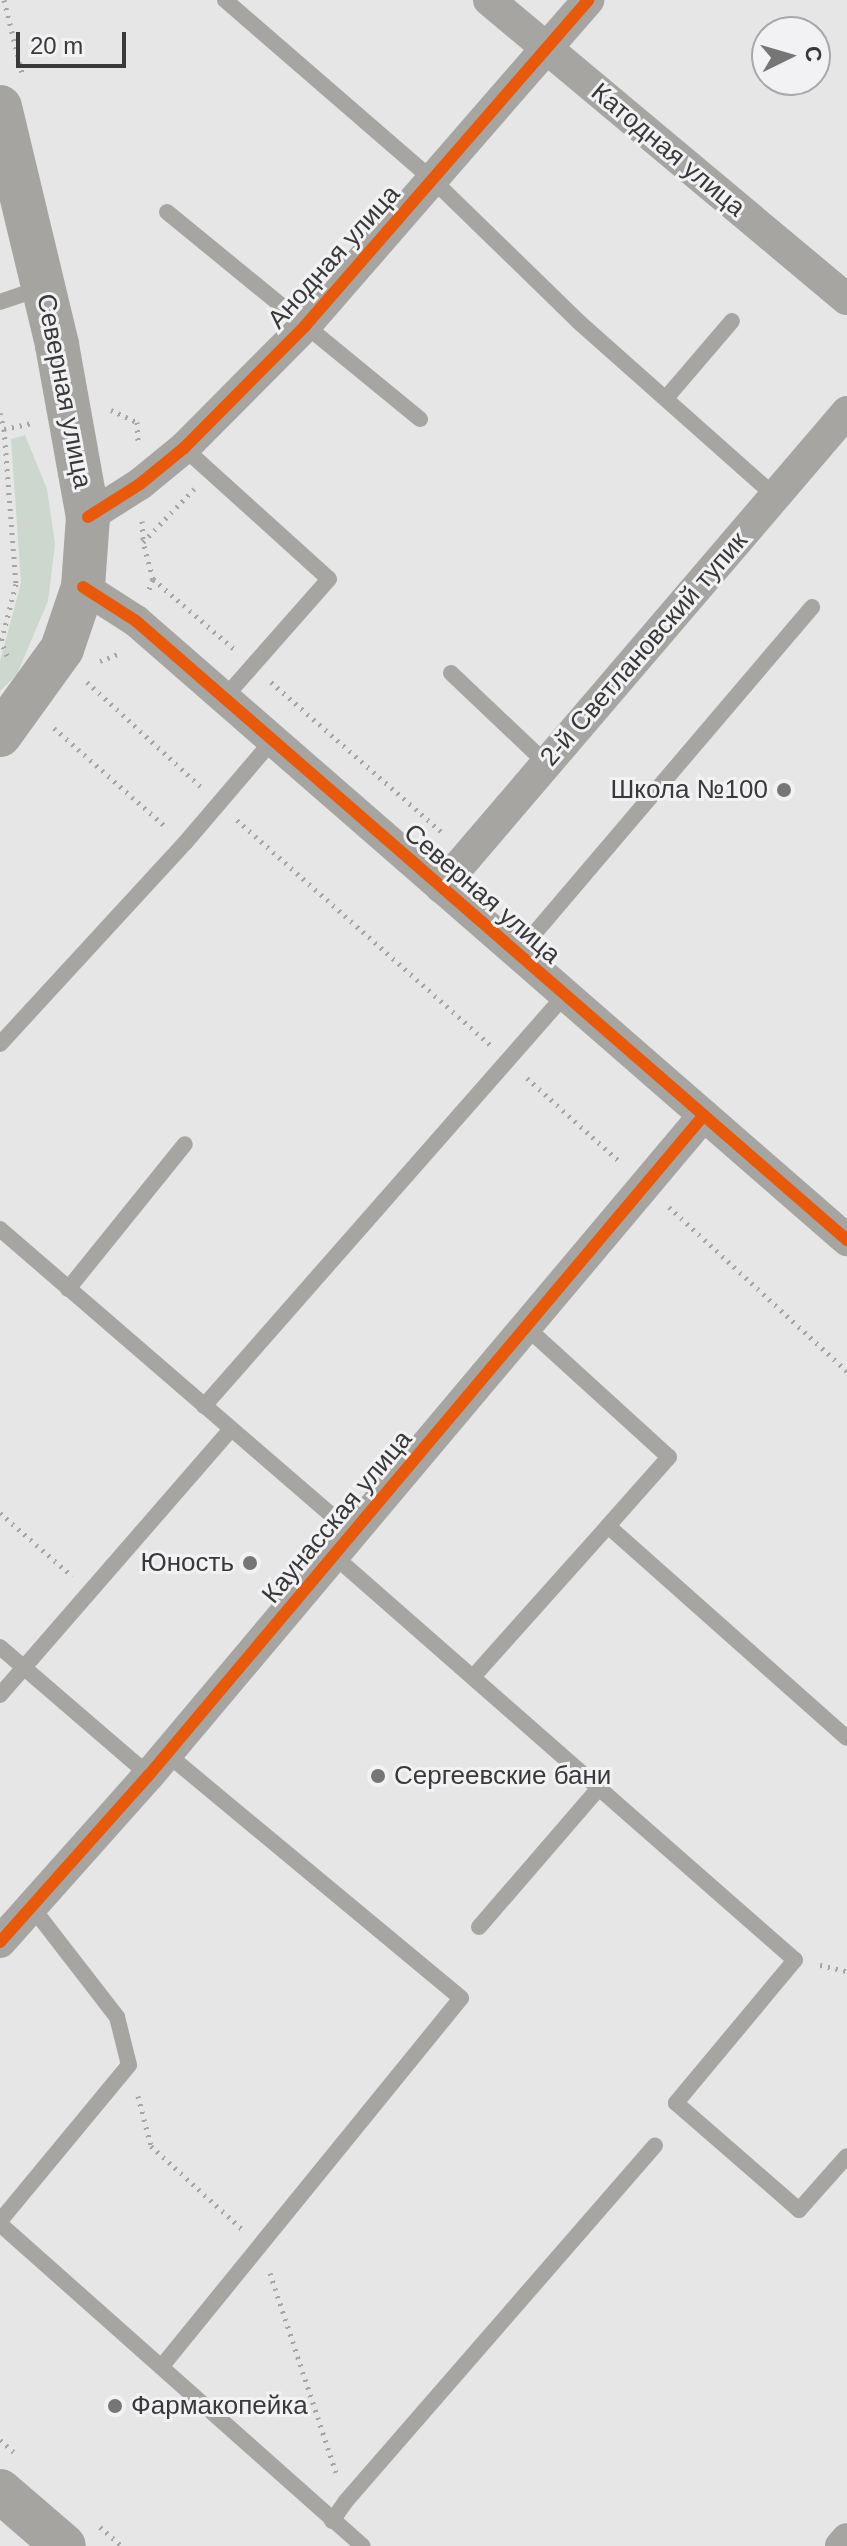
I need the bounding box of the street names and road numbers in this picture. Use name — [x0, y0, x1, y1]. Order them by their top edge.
street label: Катодная улица — [585, 77, 751, 223]
street label: Анодная улица — [261, 179, 407, 335]
street label: Северная улица — [30, 291, 98, 491]
street label: 2-й Светлановский тупик — [534, 526, 754, 772]
street label: Северная улица — [397, 818, 567, 970]
street label: Каунасская улица — [256, 1424, 418, 1610]

